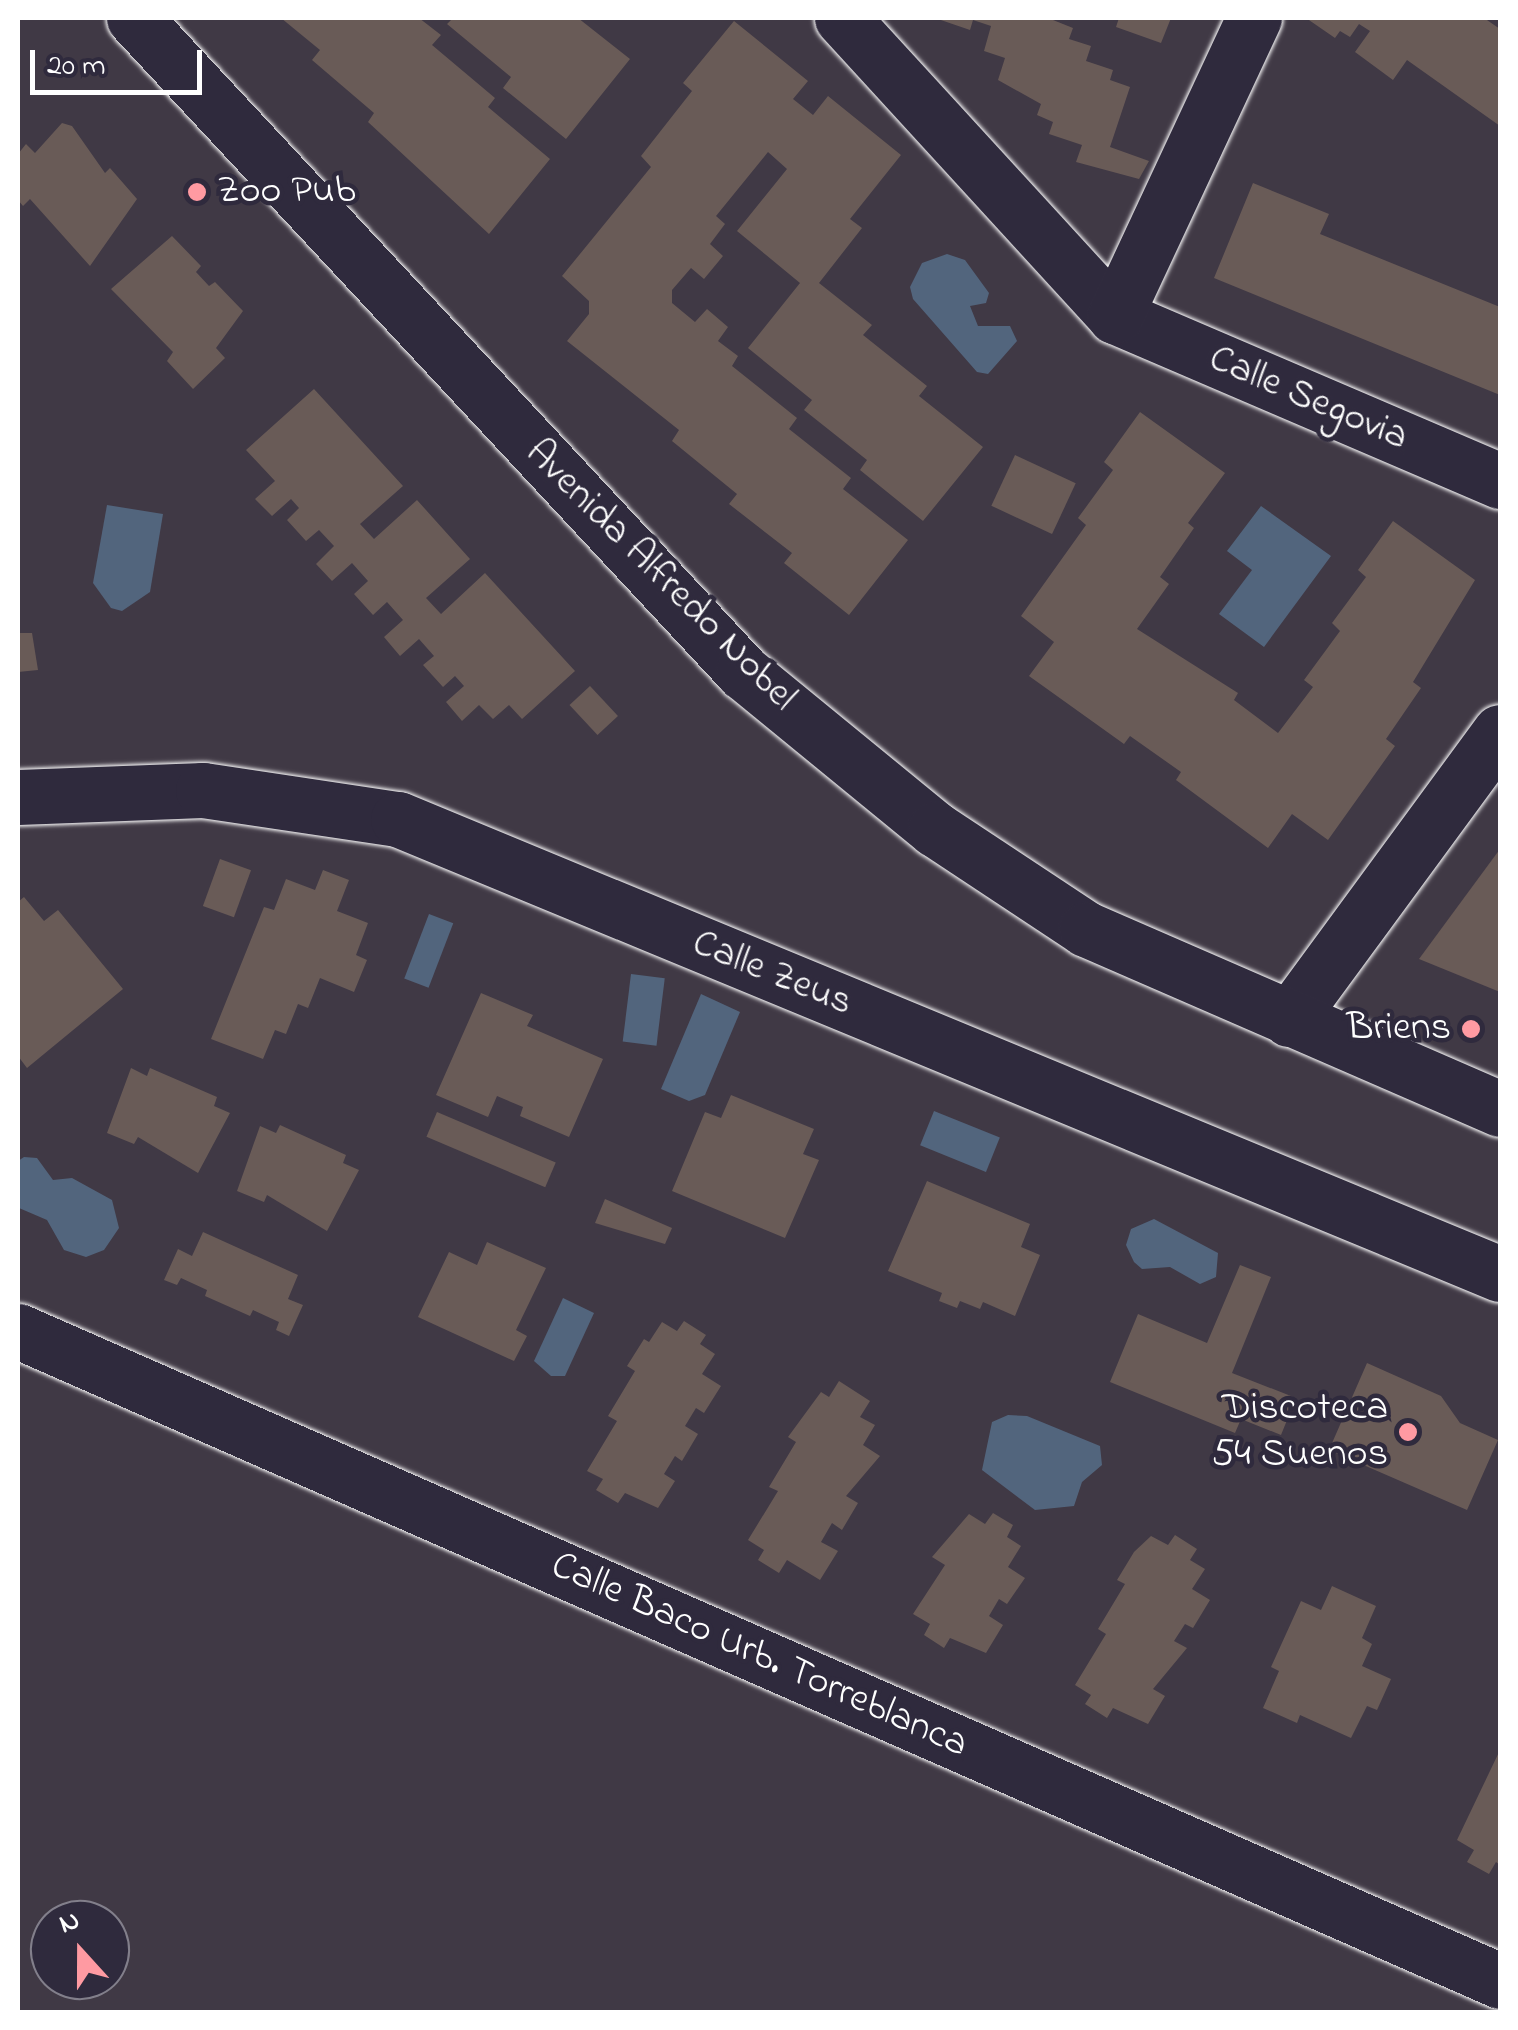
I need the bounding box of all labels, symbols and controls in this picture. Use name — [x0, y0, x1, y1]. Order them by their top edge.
scale bar — [35, 30, 208, 92]
text: 20 m — [47, 45, 106, 89]
place label: Zoo Pub — [217, 168, 356, 216]
marker: Zoo Pub — [186, 181, 208, 203]
street label: Calle Segovia — [1201, 336, 1415, 462]
street label: Avenida Alfredo Nobel — [514, 430, 806, 722]
street label: Calle Zeus — [685, 920, 859, 1028]
place label: Briens — [1346, 1005, 1451, 1053]
marker: Briens — [1460, 1018, 1482, 1040]
place label: Discoteca 54 Suenos — [1211, 1385, 1388, 1479]
marker: Discoteca 54 Suenos — [1397, 1421, 1419, 1443]
street label: Calle Baco Urb. Torreblanca — [543, 1542, 975, 1770]
north arrow — [30, 1900, 130, 2000]
text: N — [54, 1901, 86, 1946]

